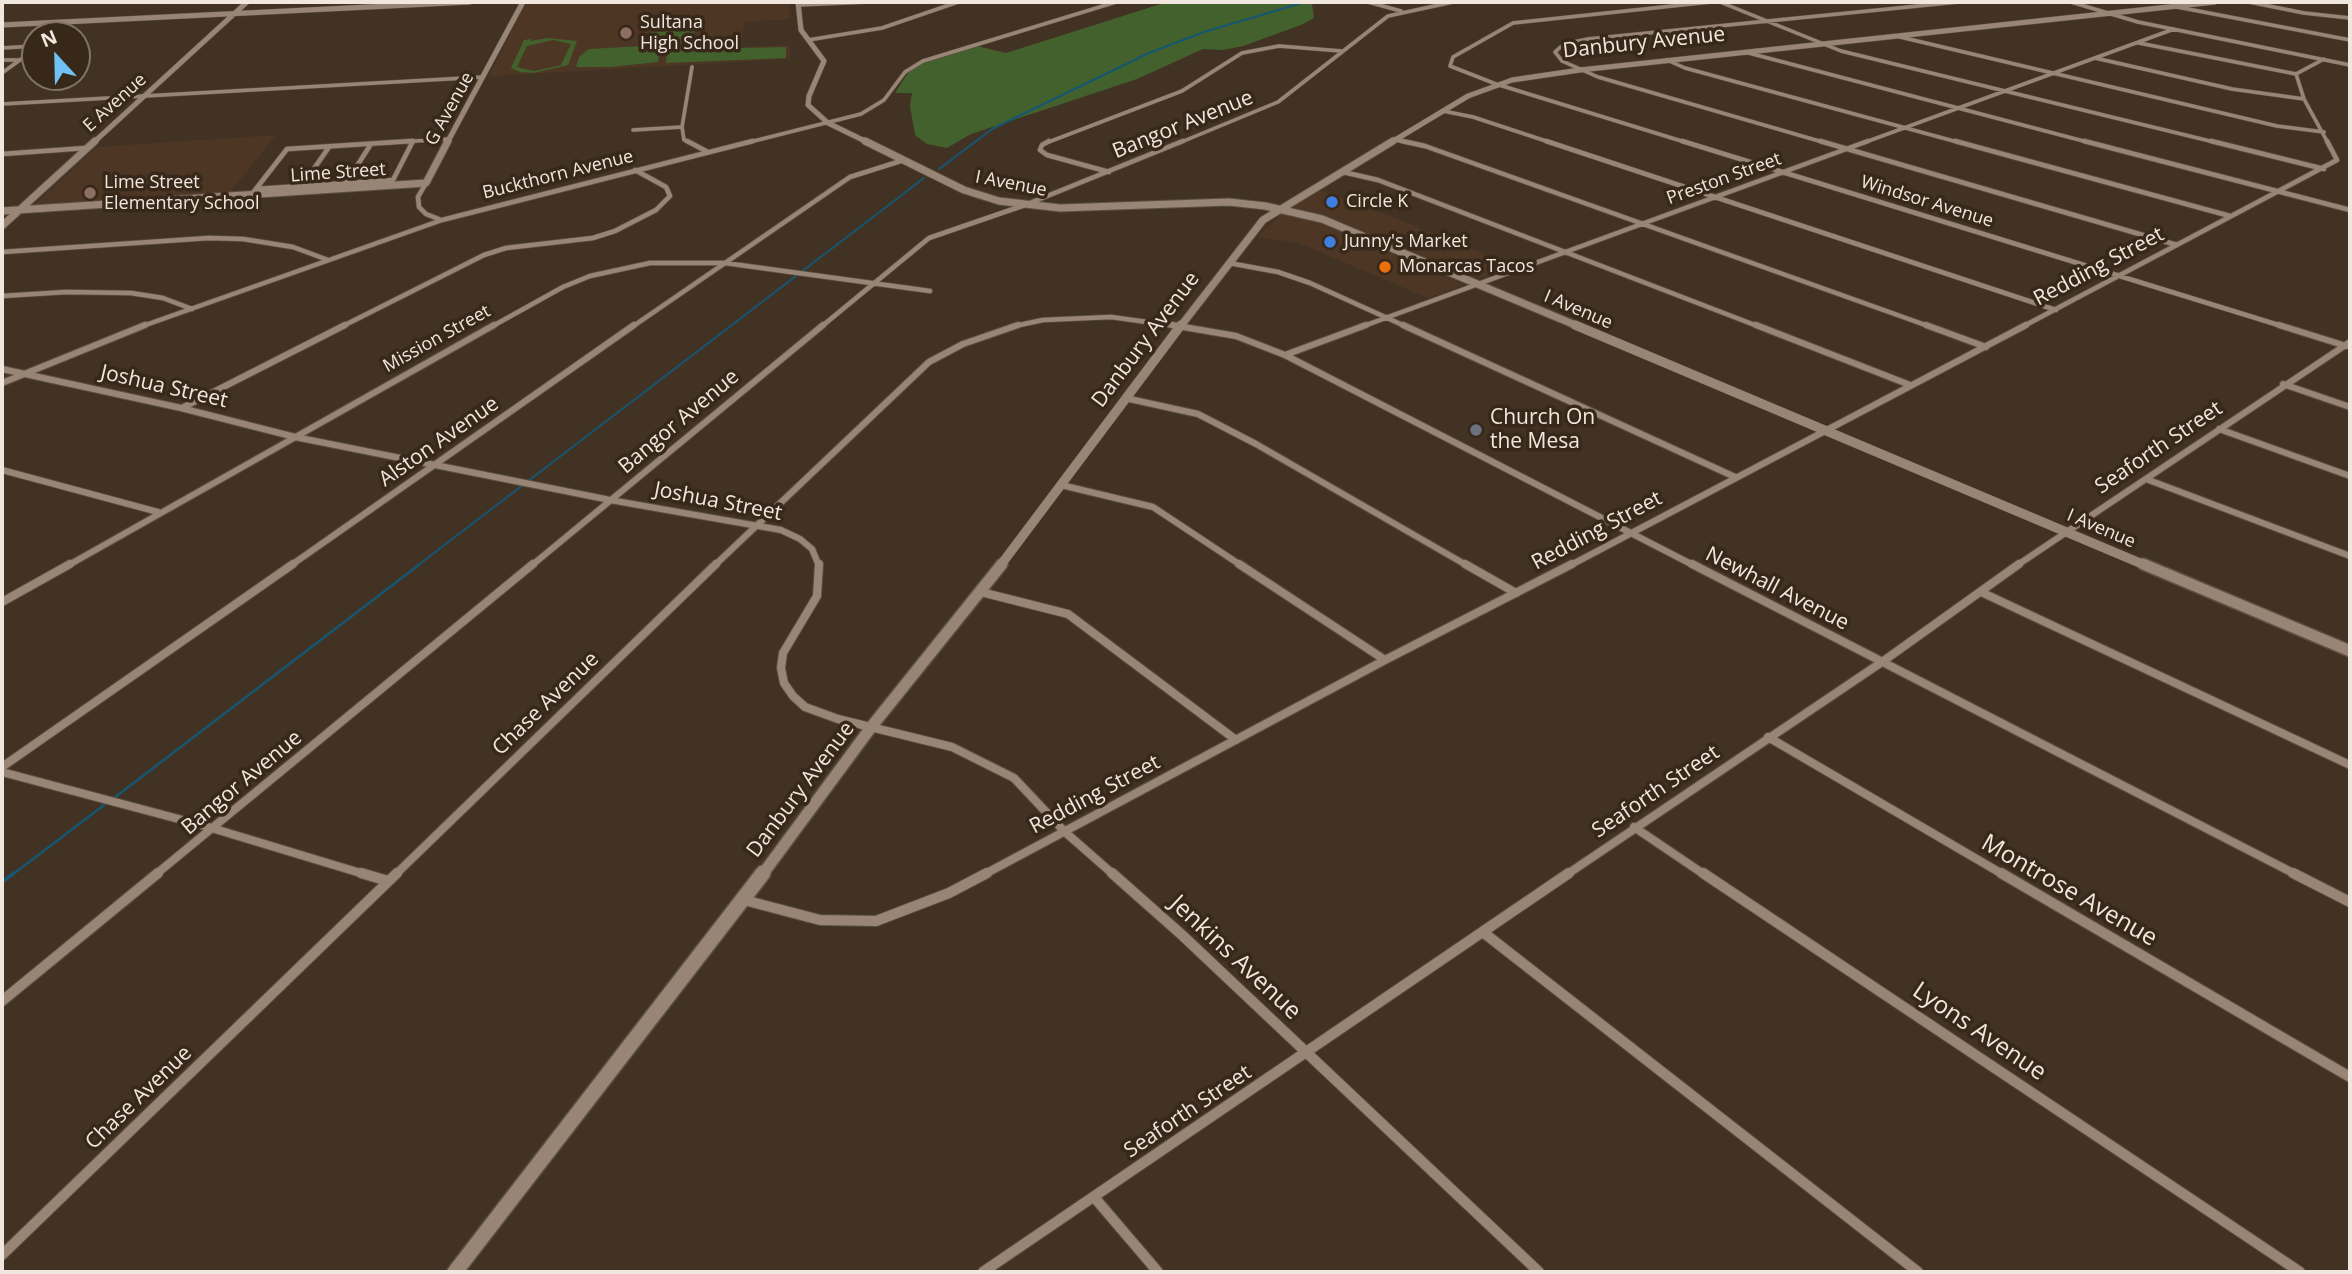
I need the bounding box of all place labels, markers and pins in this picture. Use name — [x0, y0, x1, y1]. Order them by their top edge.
place label: Sultana High School — [640, 12, 739, 54]
marker: Sultana High School — [618, 25, 634, 41]
place label: Lime Street Elementary School — [104, 172, 260, 214]
marker: Lime Street Elementary School — [82, 185, 98, 201]
place label: Circle K — [1346, 191, 1408, 213]
marker: Circle K — [1324, 194, 1340, 210]
place label: Junny's Market — [1344, 231, 1468, 253]
marker: Junny's Market — [1322, 234, 1338, 250]
place label: Monarcas Tacos — [1399, 256, 1534, 278]
marker: Monarcas Tacos — [1377, 259, 1393, 275]
place label: Church On the Mesa — [1490, 405, 1595, 455]
marker: Church On the Mesa — [1468, 422, 1484, 438]

